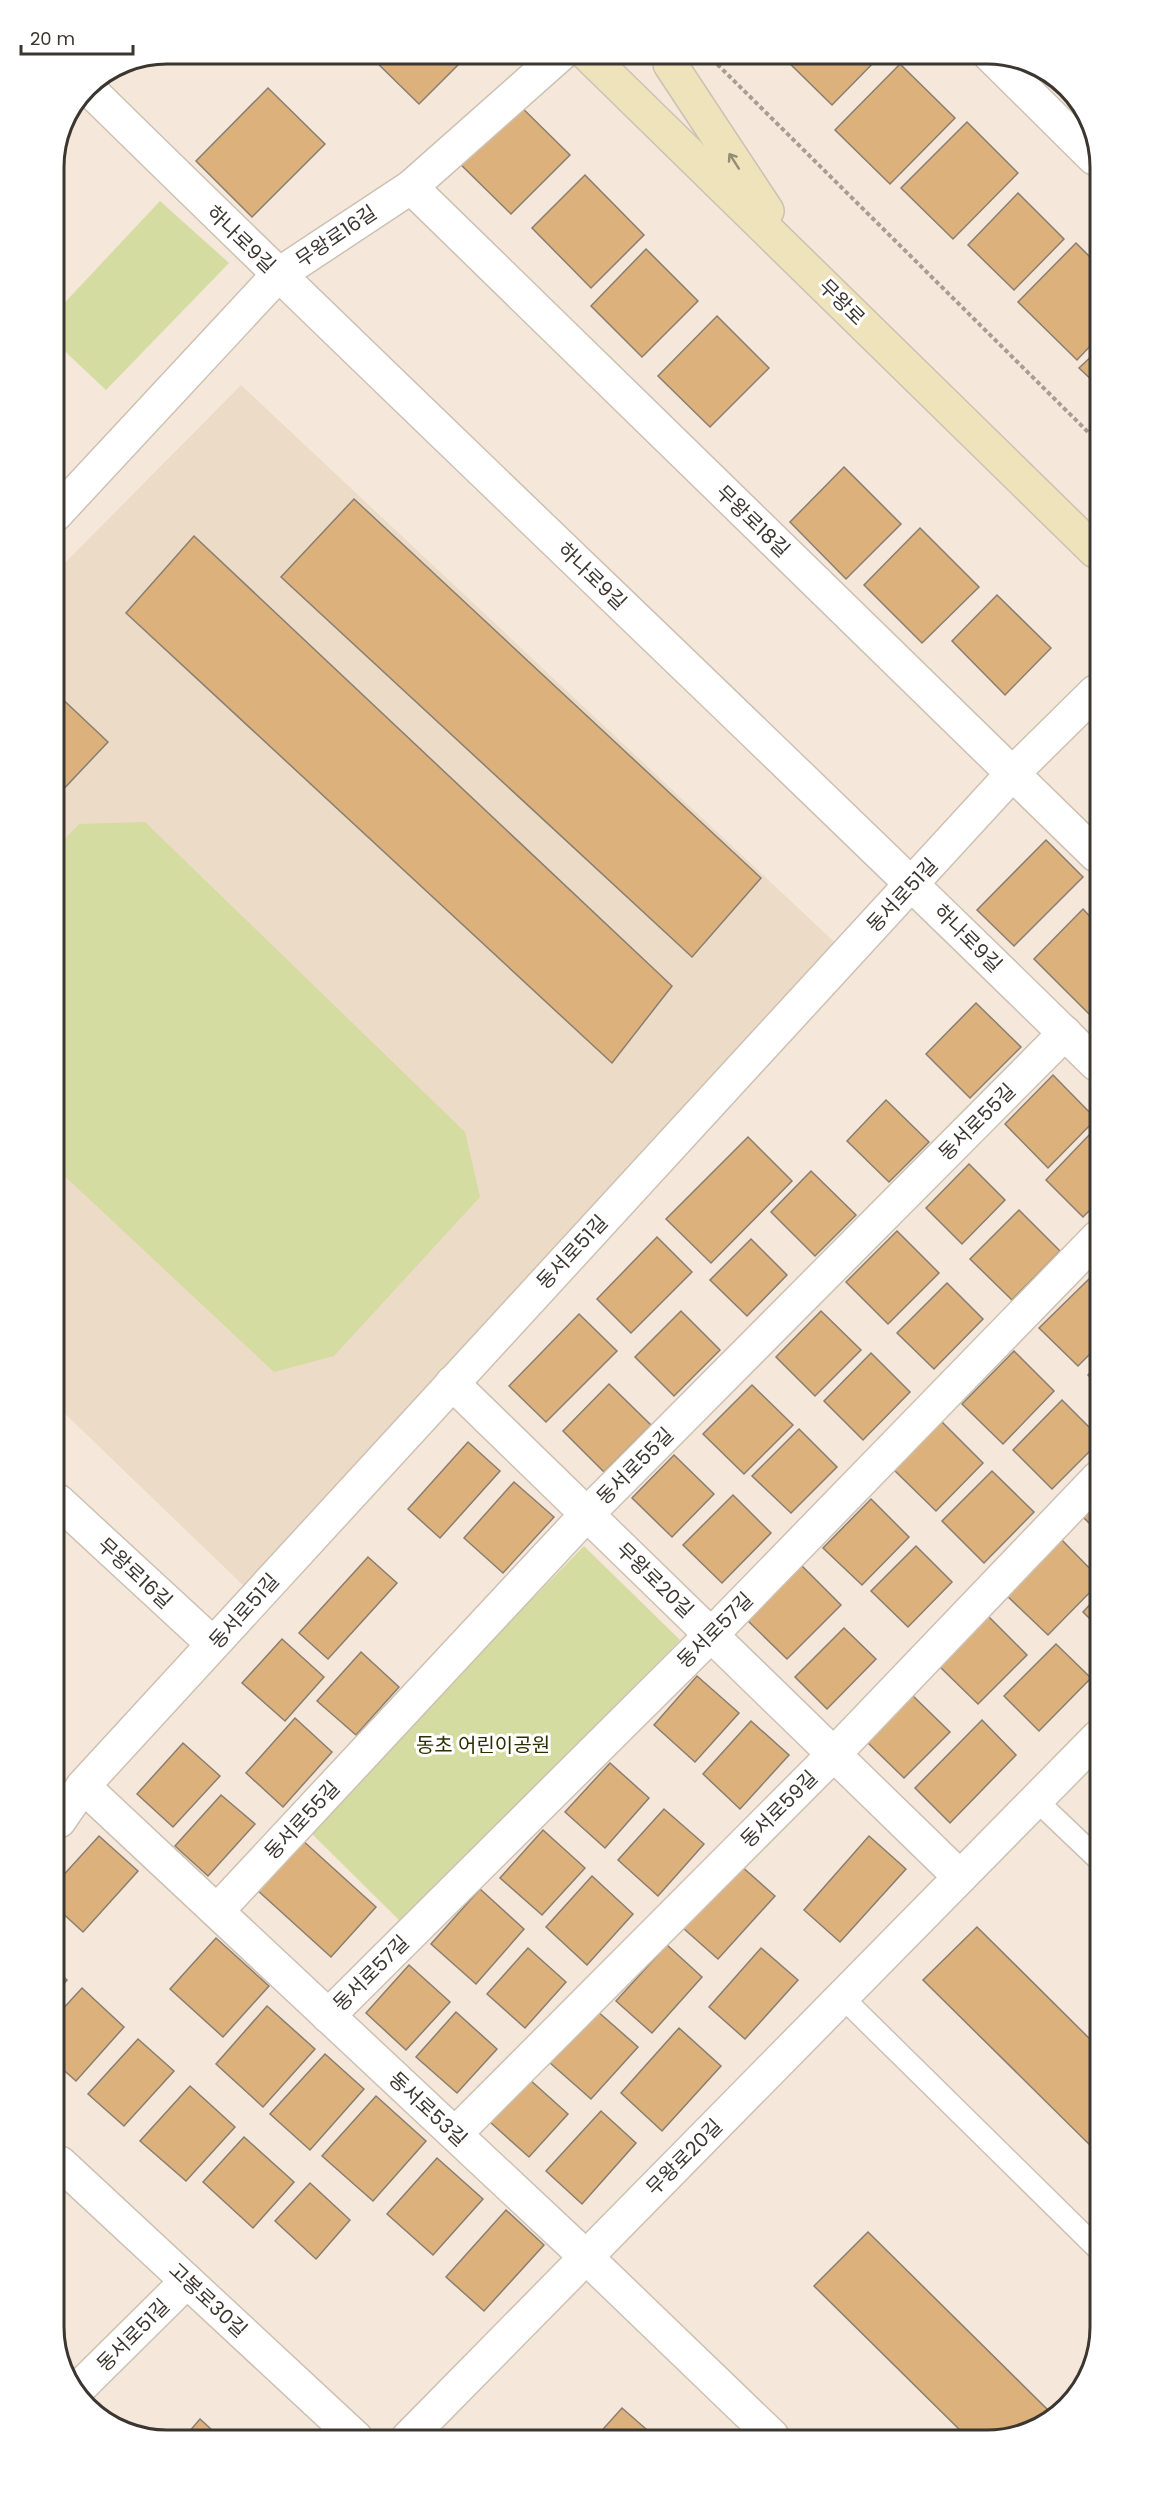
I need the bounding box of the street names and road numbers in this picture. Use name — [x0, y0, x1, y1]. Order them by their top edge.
street label: 무왕로16길 — [290, 198, 382, 274]
street label: 하나로9길 — [200, 199, 282, 279]
street label: 무왕로 — [813, 273, 871, 331]
street label: 무왕로18길 — [710, 479, 796, 563]
street label: 하나로9길 — [551, 536, 633, 616]
street label: 동서로51길 — [860, 852, 944, 938]
street label: 하나로9길 — [928, 898, 1008, 978]
street label: 동서로55길 — [932, 1077, 1022, 1167]
street label: 동서로51길 — [530, 1209, 614, 1295]
street label: 동서로55길 — [590, 1421, 680, 1511]
street label: 무왕로16길 — [92, 1531, 178, 1615]
street label: 무왕로20길 — [610, 1536, 700, 1624]
street label: 동서로51길 — [203, 1567, 285, 1655]
street label: 동서로57길 — [671, 1586, 759, 1674]
street label: 동서로59길 — [734, 1764, 824, 1854]
street label: 동서로55길 — [258, 1774, 346, 1866]
street label: 동서로57길 — [327, 1929, 415, 2017]
street label: 동서로53길 — [383, 2065, 473, 2153]
street label: 무왕로20길 — [640, 2113, 728, 2201]
street label: 고봉로30길 — [163, 2256, 253, 2344]
street label: 동서로51길 — [90, 2292, 176, 2378]

